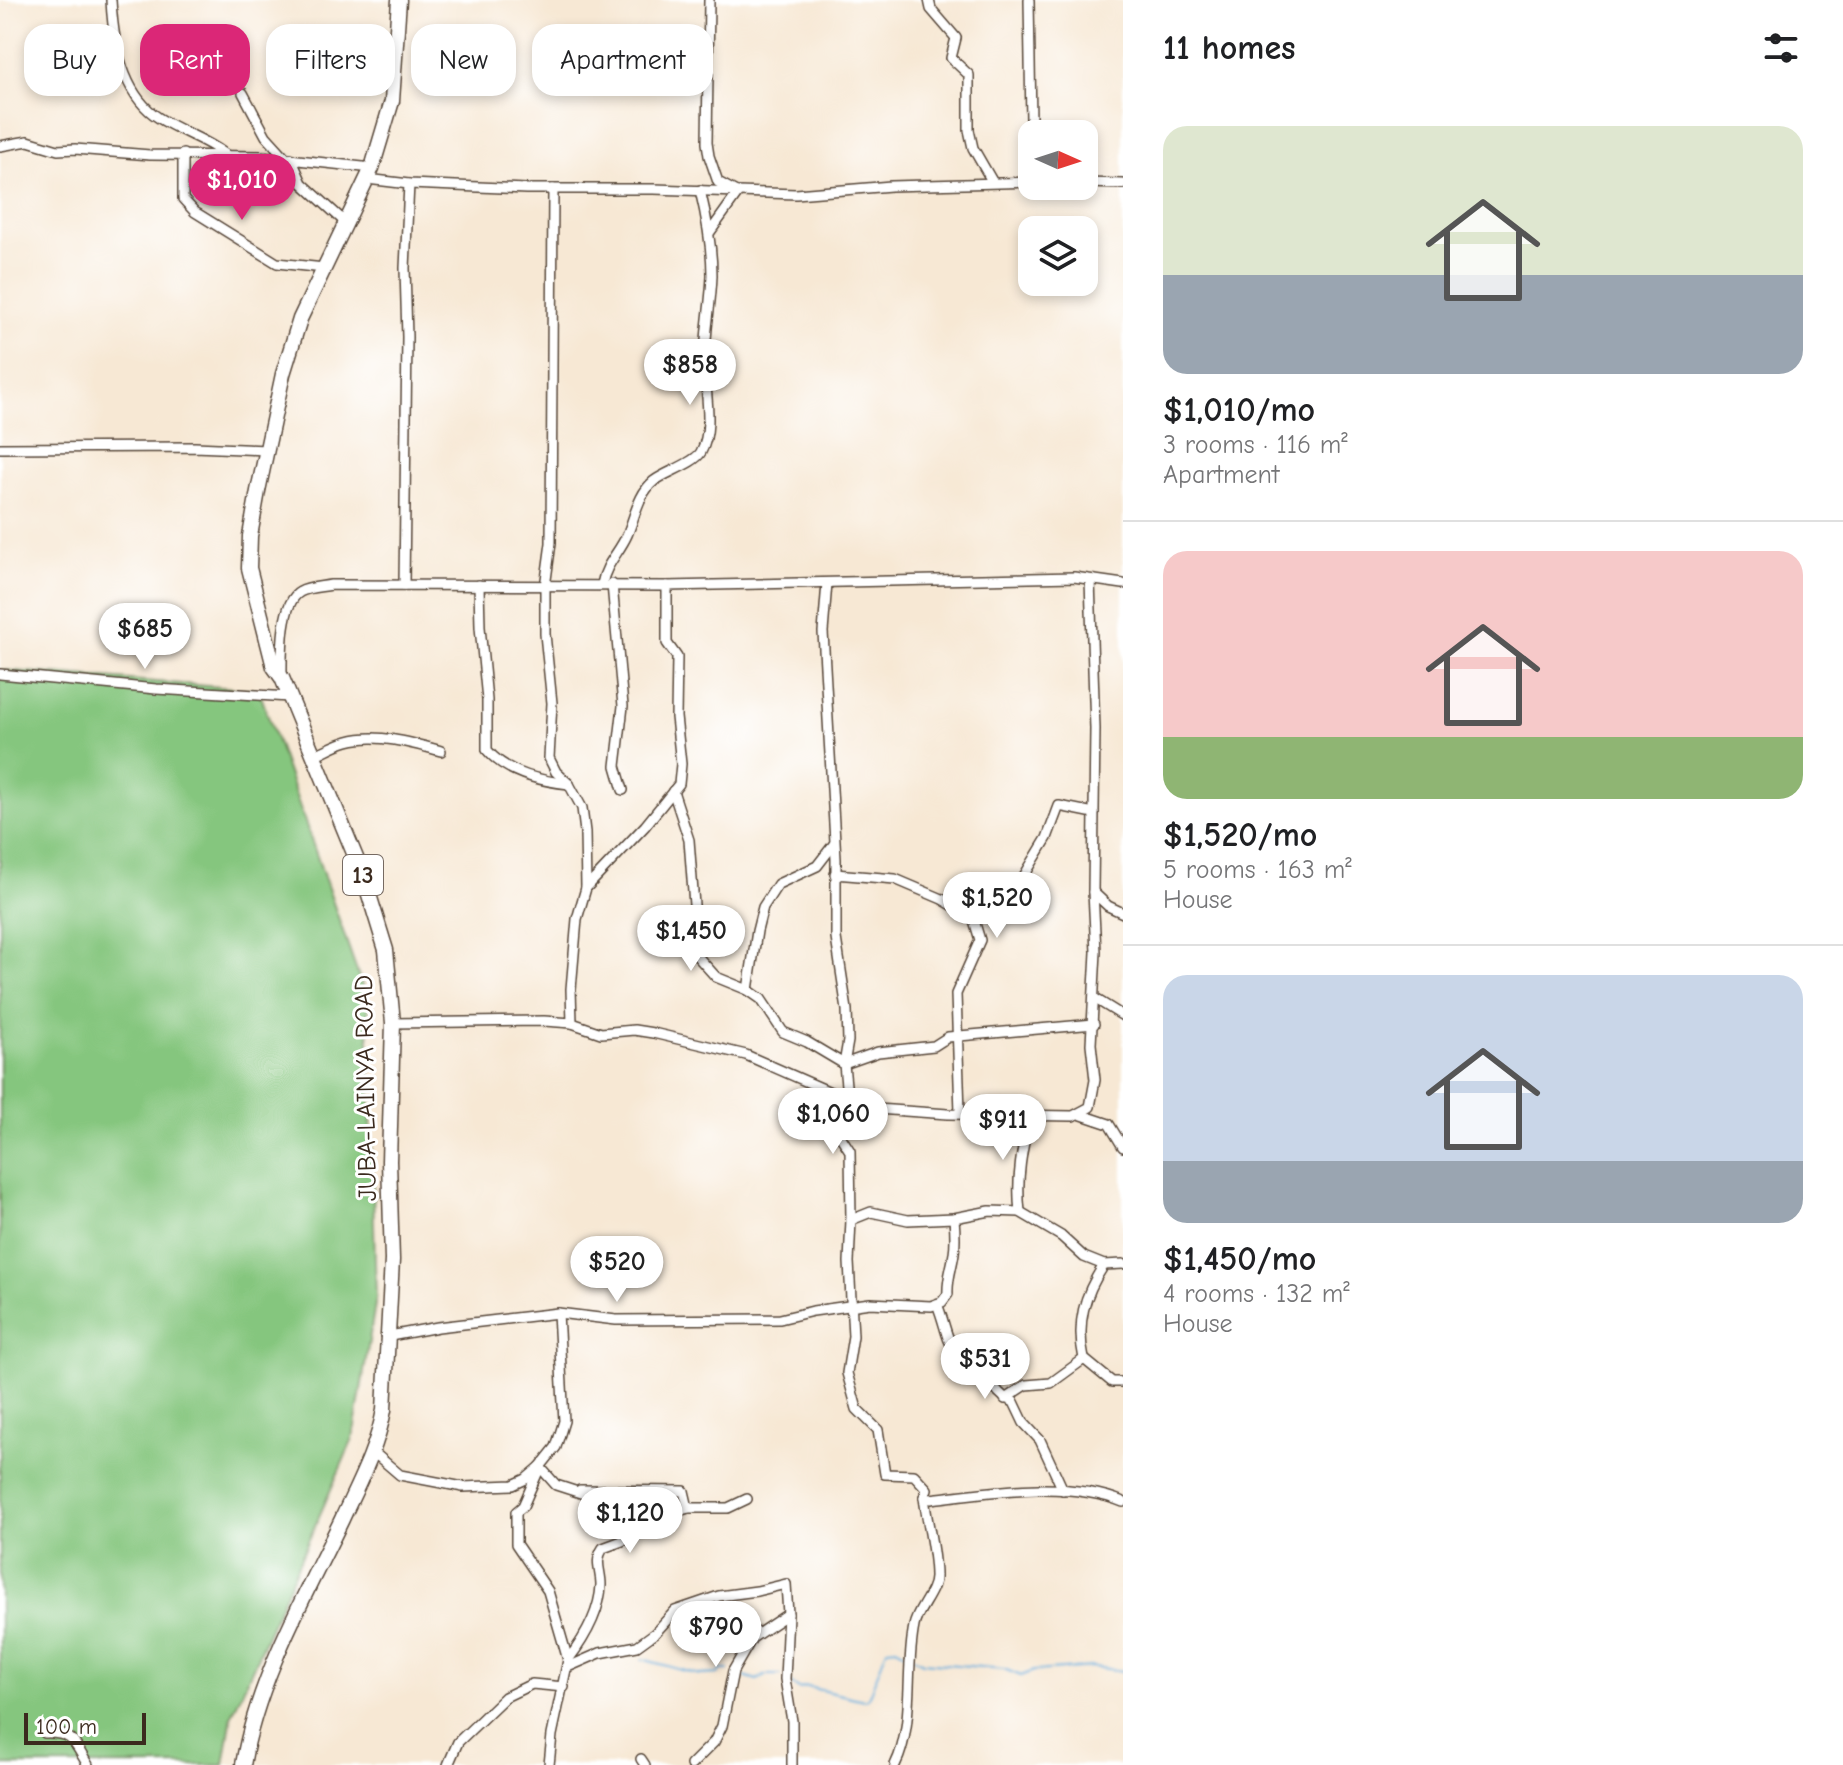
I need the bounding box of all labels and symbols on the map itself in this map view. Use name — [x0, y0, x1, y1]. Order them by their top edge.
north arrow — [1018, 120, 1098, 200]
pin: $1,010 — [177, 154, 307, 222]
pin: $858 — [643, 339, 737, 407]
pin: $685 — [98, 603, 192, 671]
road number: 13 — [343, 855, 383, 895]
pin: $1,520 — [932, 872, 1062, 940]
pin: $1,450 — [626, 905, 756, 973]
street label: JUBA-LAINYA ROAD — [349, 975, 383, 1201]
pin: $1,060 — [768, 1088, 898, 1156]
pin: $911 — [956, 1094, 1050, 1162]
pin: $520 — [570, 1236, 664, 1304]
pin: $531 — [938, 1333, 1032, 1401]
pin: $1,120 — [565, 1487, 695, 1555]
pin: $790 — [669, 1601, 763, 1669]
scale bar — [24, 1709, 146, 1745]

